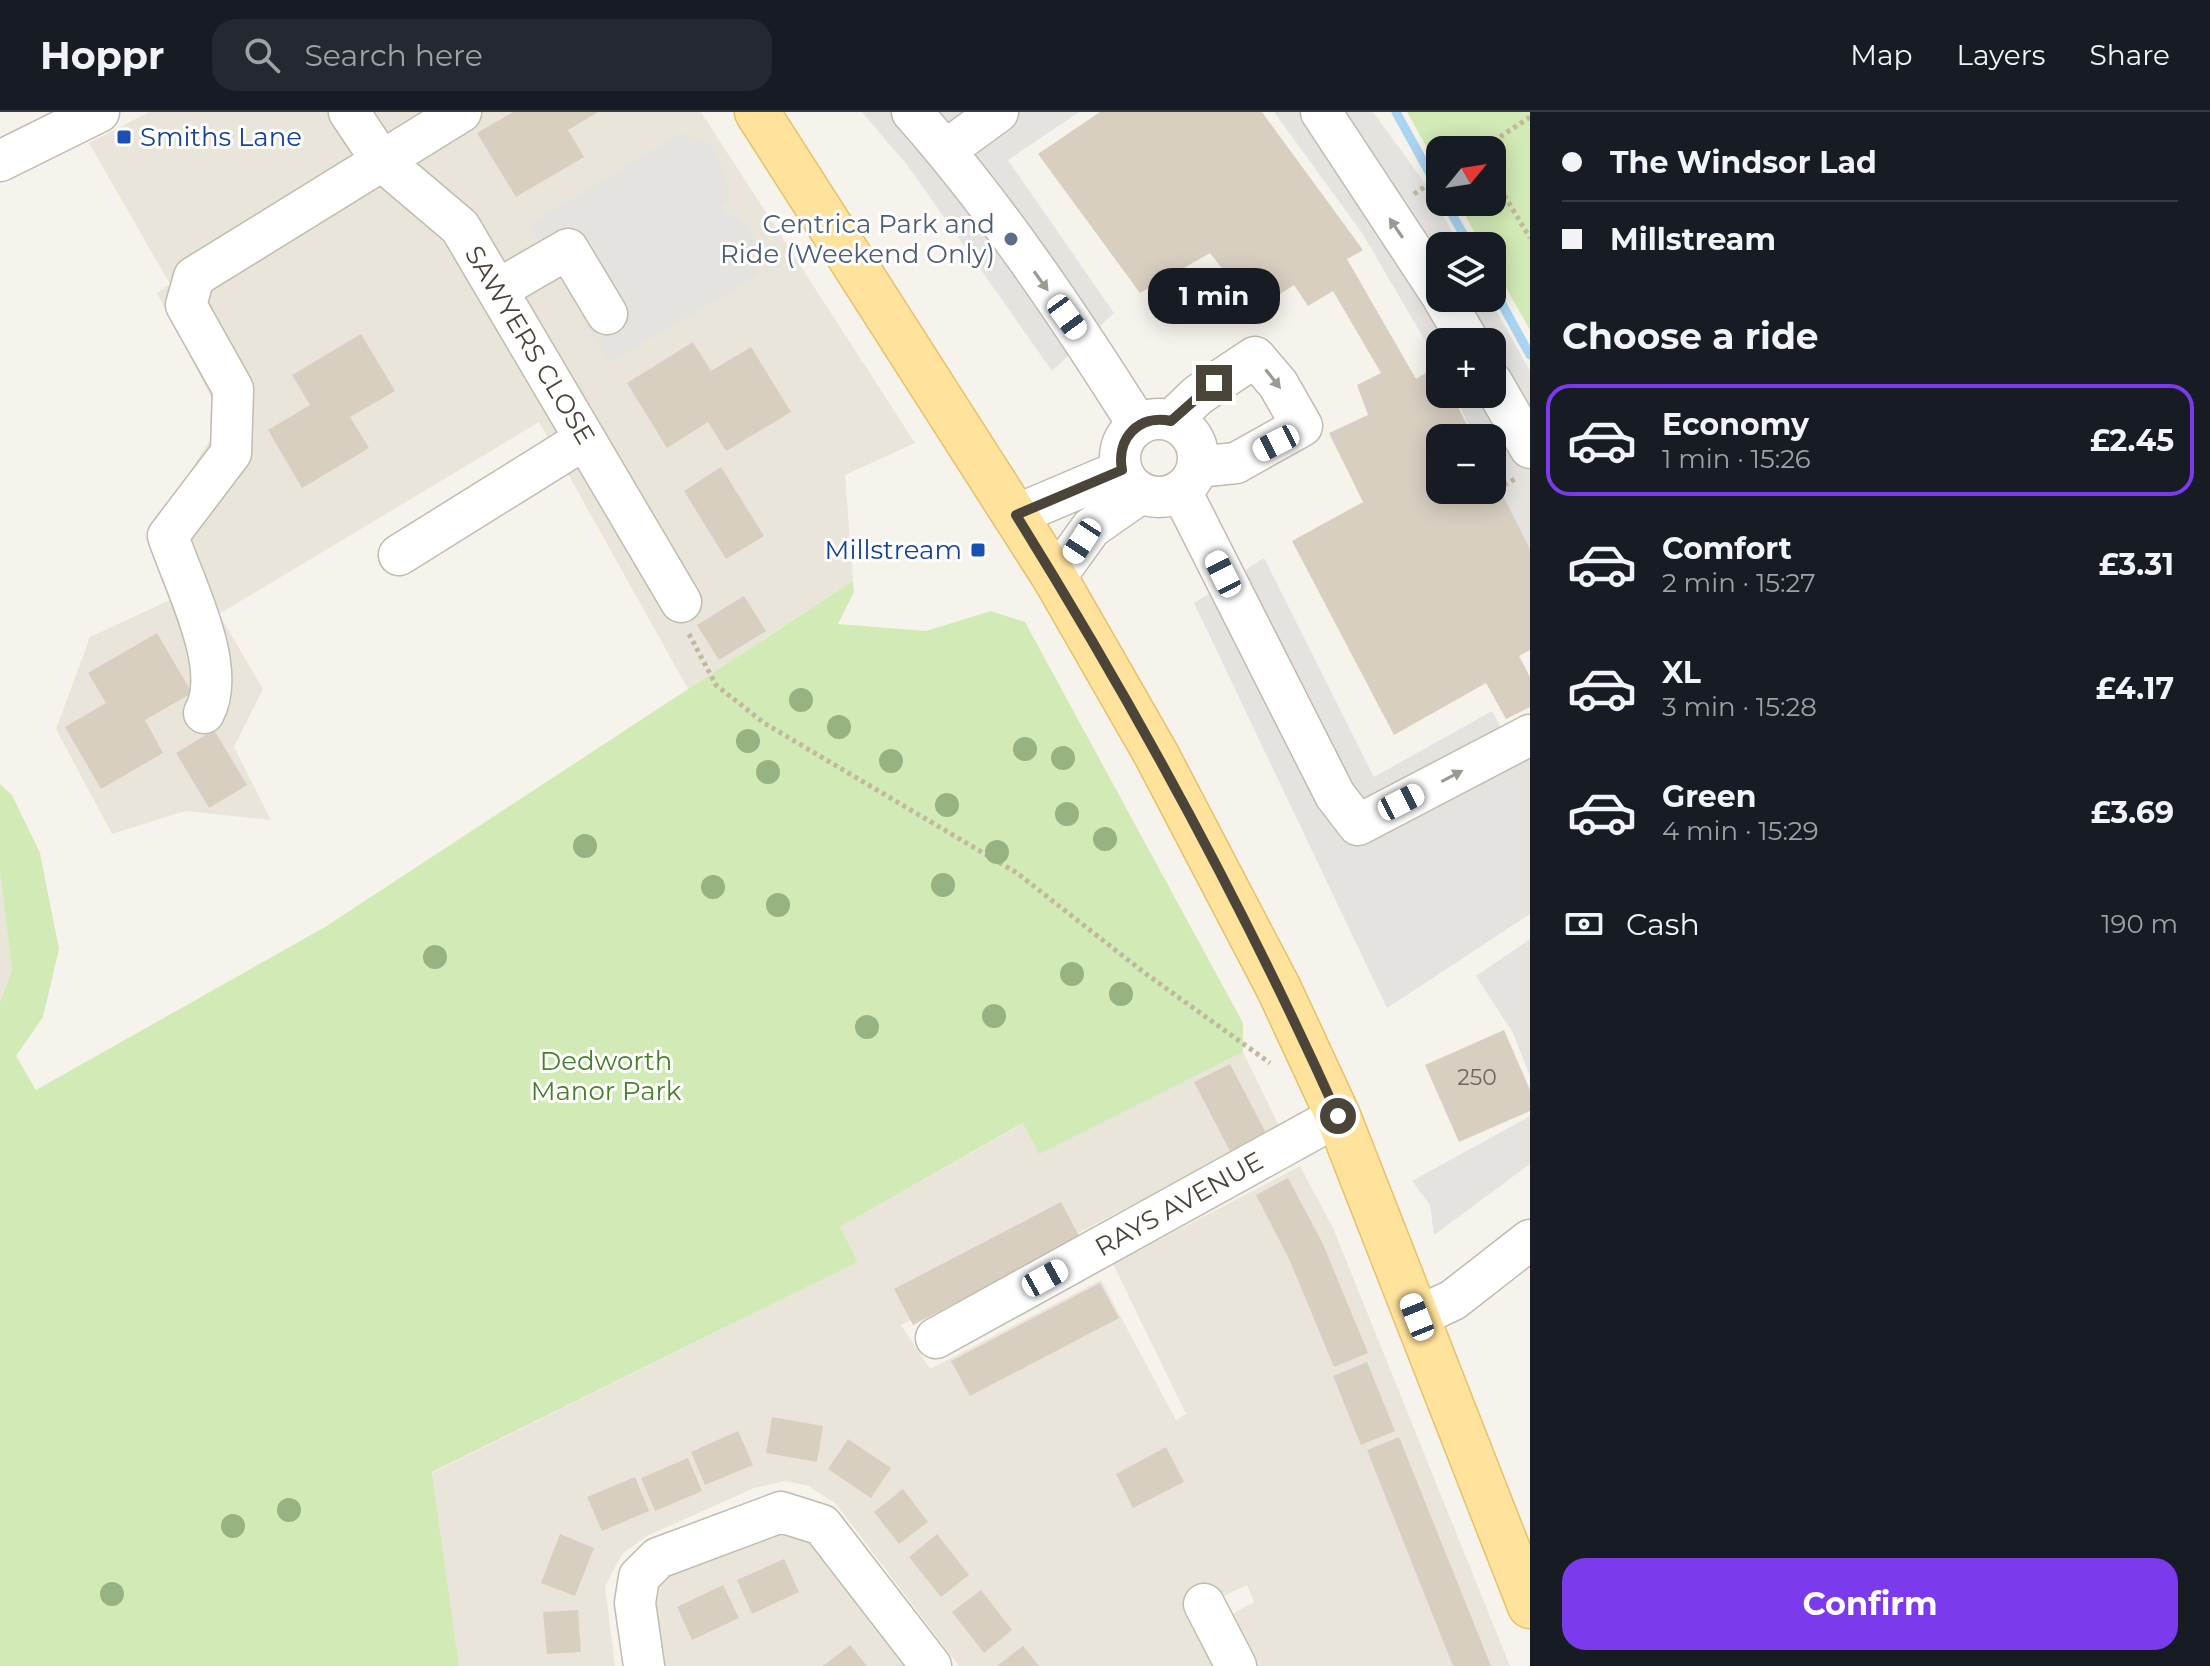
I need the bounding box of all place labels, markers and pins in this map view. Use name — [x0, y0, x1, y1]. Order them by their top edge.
place label: Smiths Lane — [140, 121, 302, 153]
marker: Smiths Lane — [115, 128, 133, 146]
place label: Centrica Park and Ride (Weekend Only) — [720, 208, 995, 270]
marker: Centrica Park and Ride (Weekend Only) — [1002, 230, 1020, 248]
place label: Millstream — [825, 534, 962, 566]
marker: Millstream — [969, 541, 987, 559]

